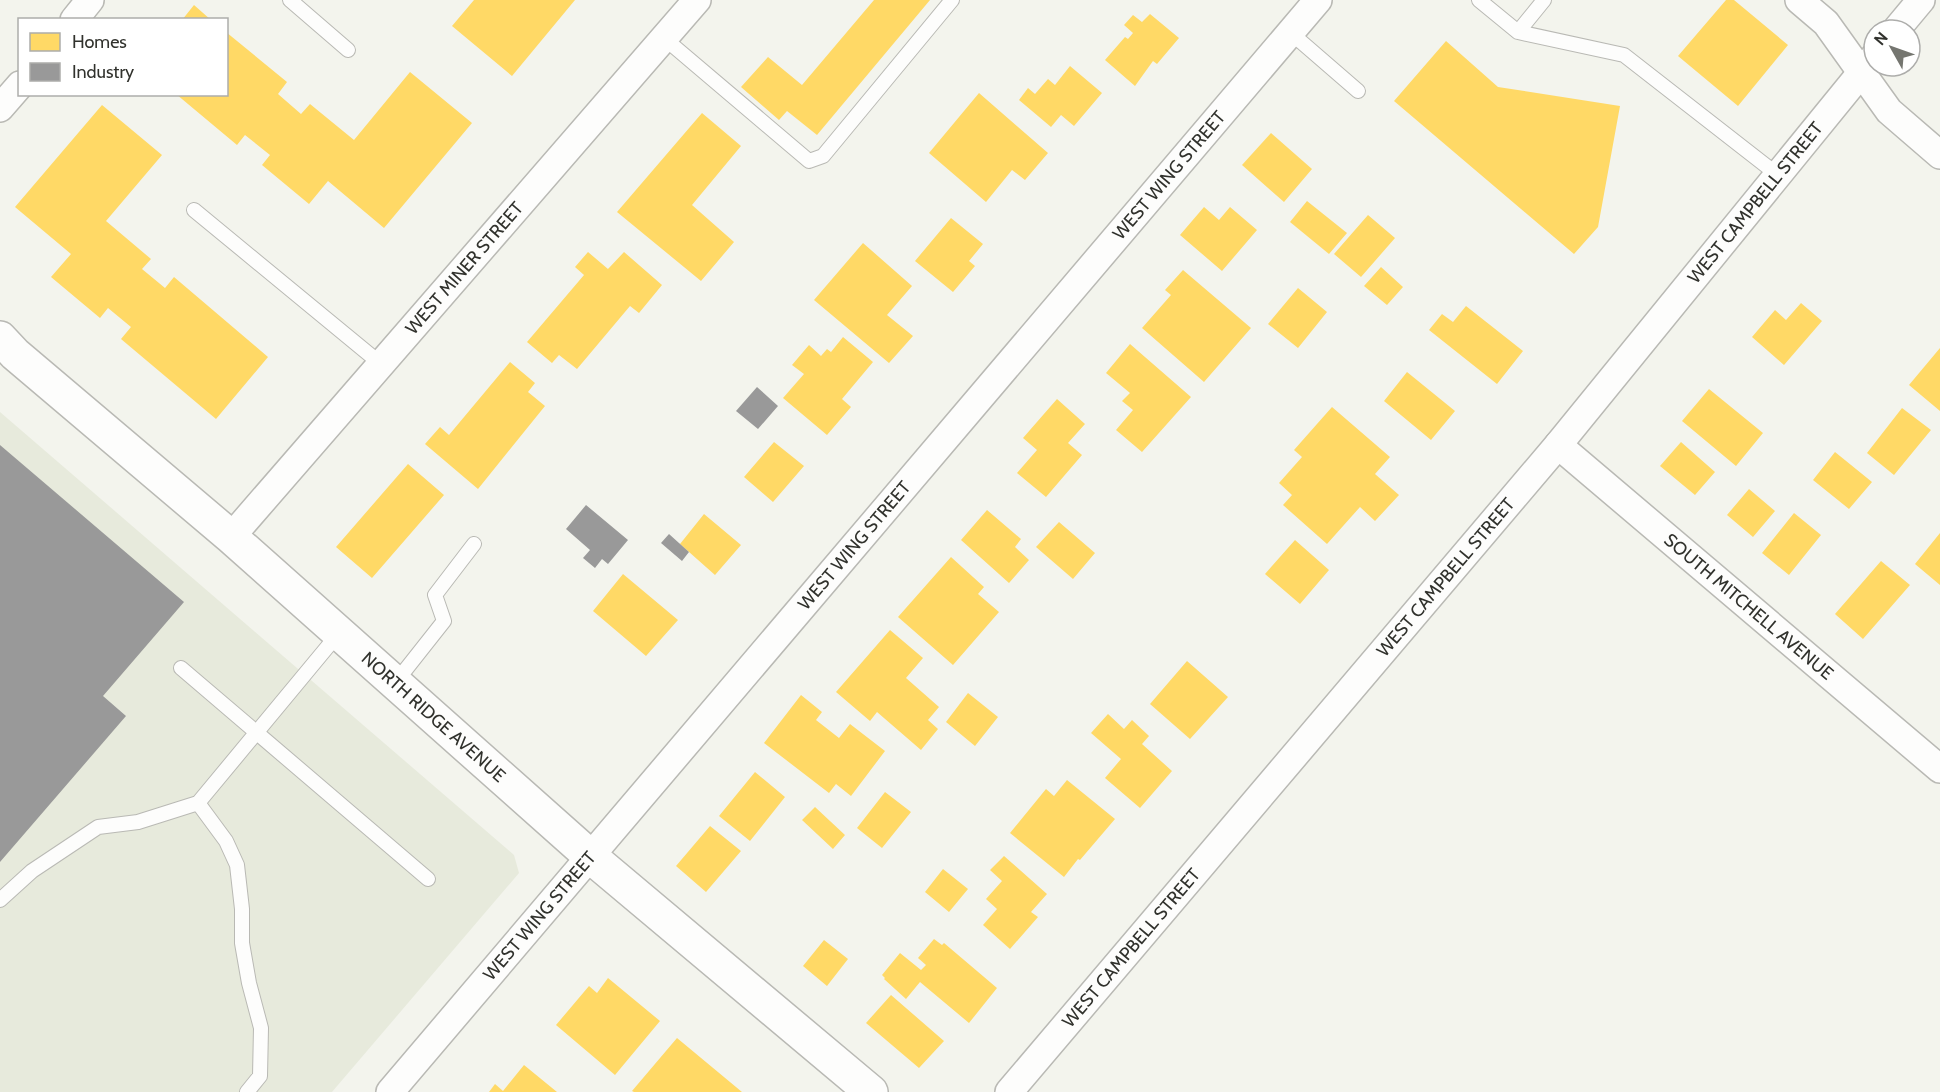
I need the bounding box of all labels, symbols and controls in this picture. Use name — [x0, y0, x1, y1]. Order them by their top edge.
legend — [18, 18, 228, 96]
north arrow — [1862, 18, 1922, 78]
text: N — [1870, 28, 1892, 49]
text: Homes — [72, 31, 127, 53]
text: Industry — [72, 61, 134, 83]
street label: WEST WING STREET — [1108, 106, 1230, 244]
street label: WEST CAMPBELL STREET — [1683, 117, 1828, 288]
street label: WEST MINER STREET — [401, 197, 528, 339]
street label: WEST WING STREET — [793, 476, 915, 615]
street label: WEST CAMPBELL STREET — [1372, 493, 1520, 661]
street label: SOUTH MITCHELL AVENUE — [1660, 529, 1838, 685]
street label: NORTH RIDGE AVENUE — [357, 647, 510, 787]
street label: WEST WING STREET — [479, 847, 601, 985]
street label: WEST CAMPBELL STREET — [1058, 864, 1205, 1032]

